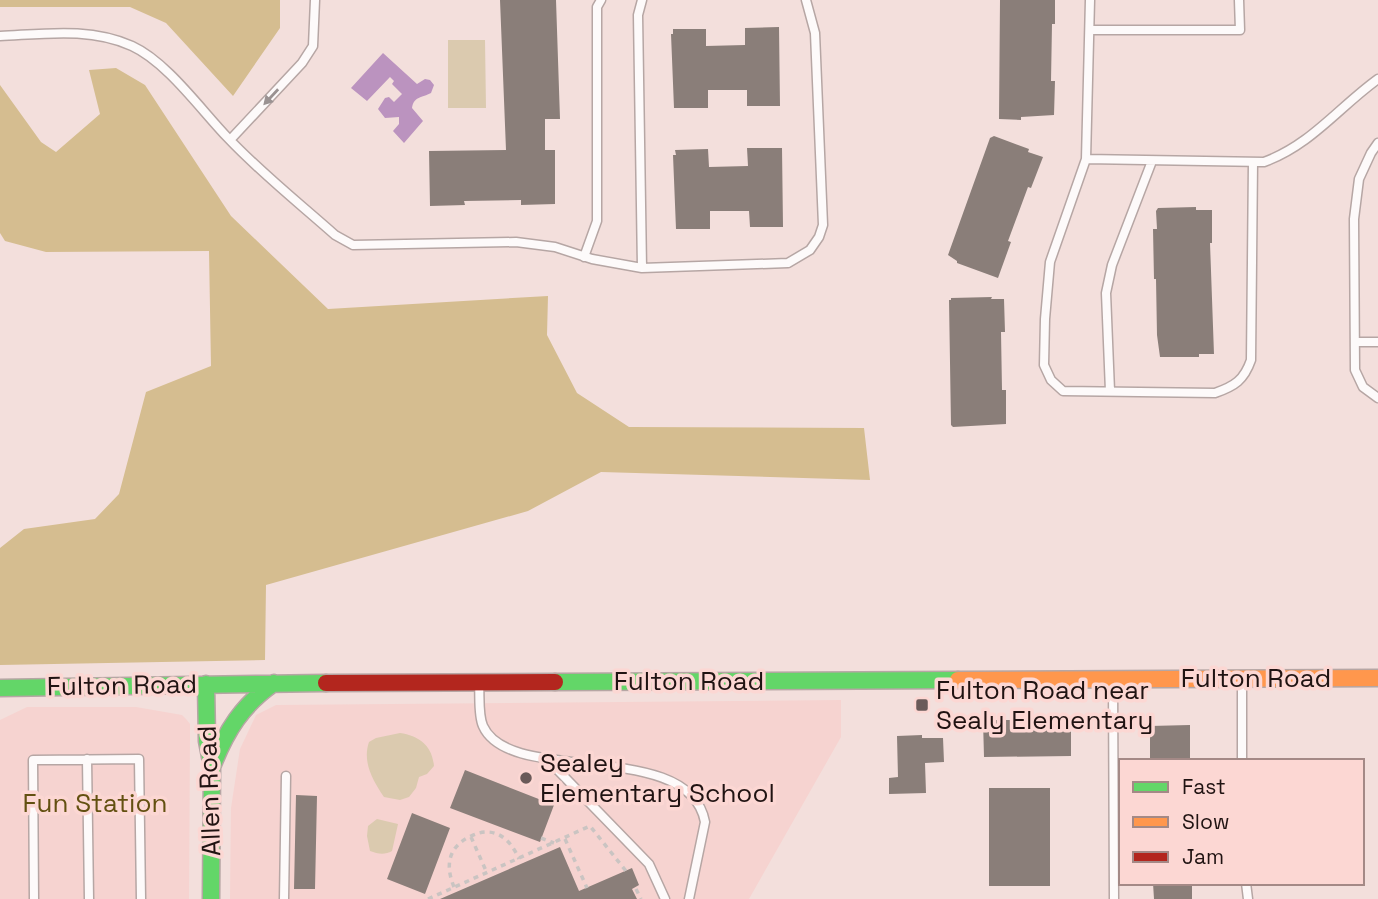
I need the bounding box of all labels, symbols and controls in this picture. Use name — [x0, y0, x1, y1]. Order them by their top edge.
one-way arrow — [263, 88, 279, 105]
street label: Fulton Road — [1181, 661, 1331, 695]
street label: Fulton Road — [614, 664, 764, 698]
street label: Fulton Road — [47, 667, 197, 703]
place label: Fulton Road near Sealy Elementary — [936, 673, 1154, 737]
marker: Fulton Road near Sealy Elementary — [914, 697, 930, 713]
street label: Allen Road — [190, 725, 228, 857]
place label: Sealey Elementary School — [540, 746, 775, 810]
legend — [1119, 759, 1364, 885]
marker: Sealey Elementary School — [518, 770, 534, 786]
text: Fast — [1182, 773, 1226, 800]
park label: Fun Station — [23, 786, 167, 820]
text: Slow — [1182, 808, 1230, 835]
text: Jam — [1182, 843, 1224, 870]

